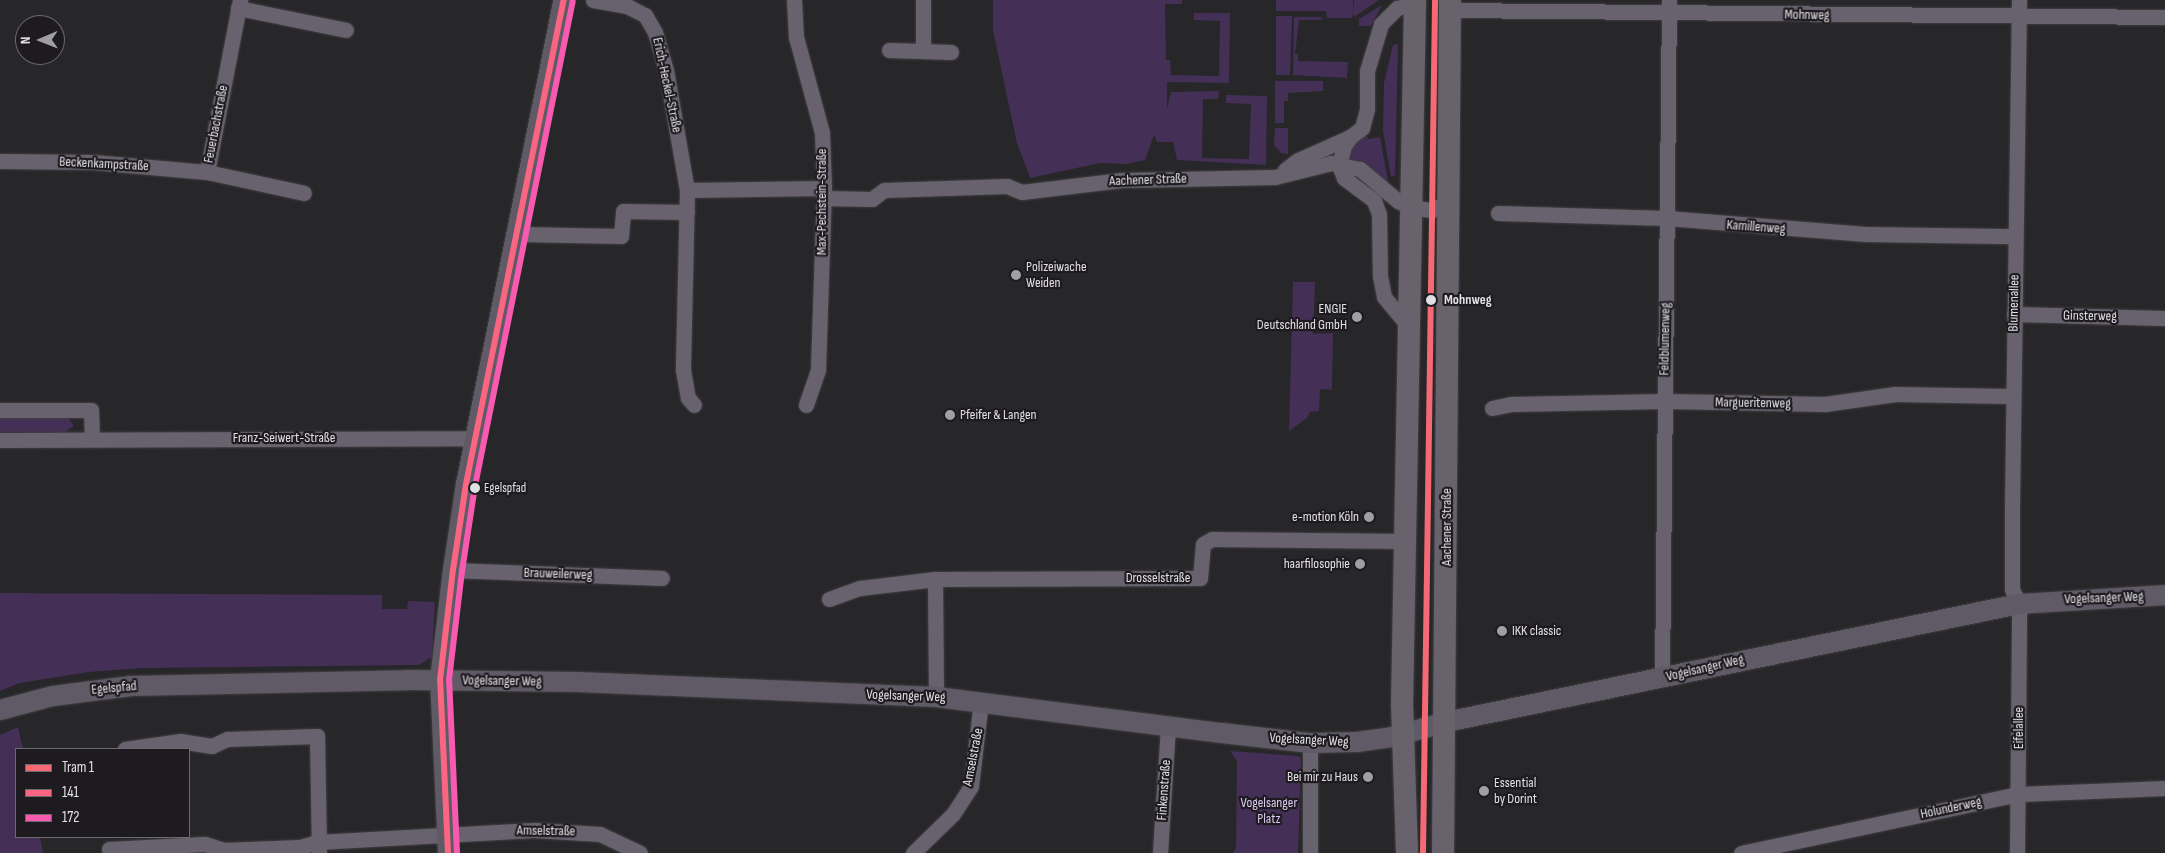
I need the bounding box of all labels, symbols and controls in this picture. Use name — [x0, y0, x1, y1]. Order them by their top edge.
street label: Mohnweg — [1784, 6, 1830, 24]
north arrow — [15, 15, 65, 65]
text: N — [17, 36, 34, 44]
street label: Erich-Heckel-Straße — [649, 36, 685, 134]
street label: Feuerbachstraße — [200, 84, 232, 164]
street label: Max-Pechstein-Straße — [814, 149, 830, 255]
street label: Beckenkampstraße — [59, 153, 149, 175]
street label: Aachener Straße — [1109, 170, 1187, 190]
street label: Kamillenweg — [1726, 217, 1786, 237]
place label: Polizeiwache Weiden — [1026, 259, 1087, 292]
marker: Polizeiwache Weiden — [1010, 269, 1022, 281]
street label: Blumenallee — [2005, 274, 2023, 332]
marker: Mohnweg — [1422, 291, 1440, 309]
place label: Mohnweg — [1444, 292, 1492, 308]
place label: ENGIE Deutschland GmbH — [1257, 301, 1347, 334]
street label: Feldblumenweg — [1656, 302, 1674, 376]
street label: Ginsterweg — [2063, 307, 2117, 325]
marker: ENGIE Deutschland GmbH — [1351, 311, 1363, 323]
street label: Margueritenweg — [1715, 394, 1791, 412]
place label: Pfeifer & Langen — [960, 407, 1037, 423]
marker: Pfeifer & Langen — [944, 409, 956, 421]
street label: Franz-Seiwert-Straße — [233, 430, 335, 446]
place label: Egelspfad — [484, 480, 526, 496]
marker: Egelspfad — [470, 483, 480, 493]
street label: Aachener Straße — [1439, 488, 1455, 566]
place label: e-motion Köln — [1292, 509, 1359, 525]
marker: e-motion Köln — [1363, 511, 1375, 523]
place label: haarfilosophie — [1284, 556, 1350, 572]
marker: haarfilosophie — [1354, 558, 1366, 570]
street label: Brauweilerweg — [523, 564, 593, 584]
street label: Drosselstraße — [1126, 570, 1190, 586]
street label: Vogelsanger Weg — [2064, 588, 2144, 608]
place label: IKK classic — [1512, 623, 1561, 639]
marker: IKK classic — [1496, 625, 1508, 637]
street label: Vogelsanger Weg — [1665, 651, 1745, 685]
street label: Vogelsanger Weg — [462, 672, 542, 690]
street label: Egelspfad — [91, 678, 137, 698]
street label: Vogelsanger Weg — [866, 686, 946, 706]
street label: Eifelallee — [2011, 707, 2027, 749]
street label: Amselstraße — [959, 727, 987, 787]
street label: Vogelsanger Weg — [1269, 730, 1349, 750]
legend — [15, 748, 190, 838]
text: Tram 1 — [62, 758, 94, 777]
street label: Finkenstraße — [1153, 759, 1175, 821]
place label: Bei mir zu Haus — [1287, 769, 1358, 785]
marker: Bei mir zu Haus — [1362, 771, 1374, 783]
place label: Essential by Dorint — [1494, 775, 1537, 808]
text: 141 — [62, 783, 79, 802]
marker: Essential by Dorint — [1478, 785, 1490, 797]
street label: Holunderweg — [1919, 793, 1983, 823]
park label: Vogelsanger Platz — [1241, 795, 1297, 828]
text: 172 — [62, 808, 79, 827]
street label: Amselstraße — [517, 822, 575, 840]

